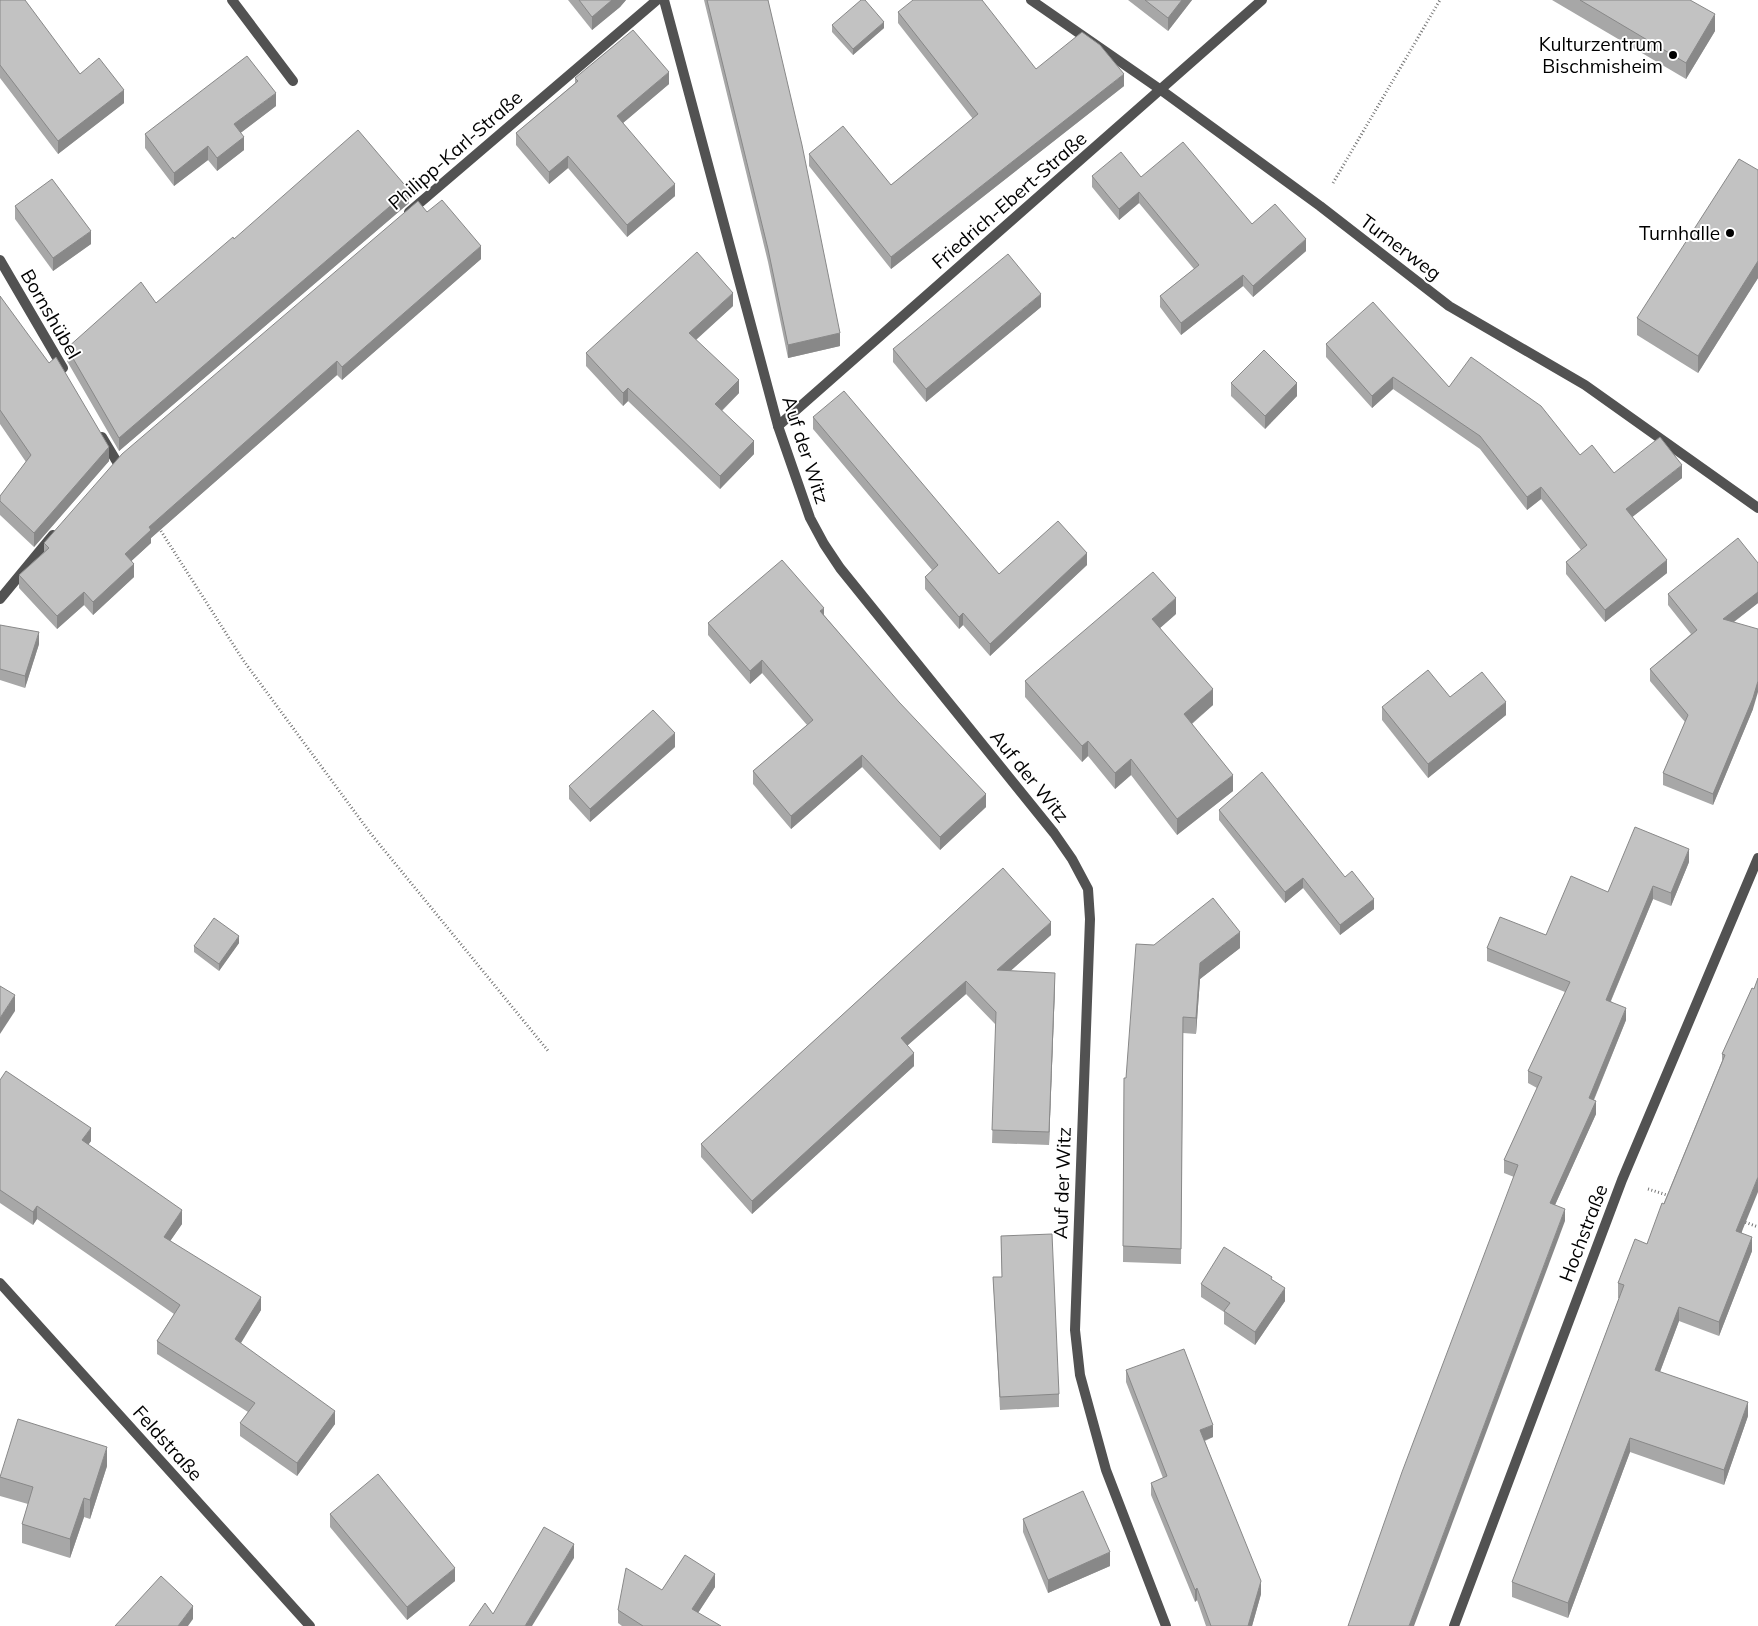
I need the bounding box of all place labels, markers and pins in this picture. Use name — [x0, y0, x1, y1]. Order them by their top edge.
place label: Kulturzentrum Bischmisheim — [1539, 32, 1663, 78]
marker: Kulturzentrum Bischmisheim — [1667, 49, 1679, 61]
place label: Turnhalle — [1639, 221, 1720, 245]
marker: Turnhalle — [1724, 227, 1736, 239]

